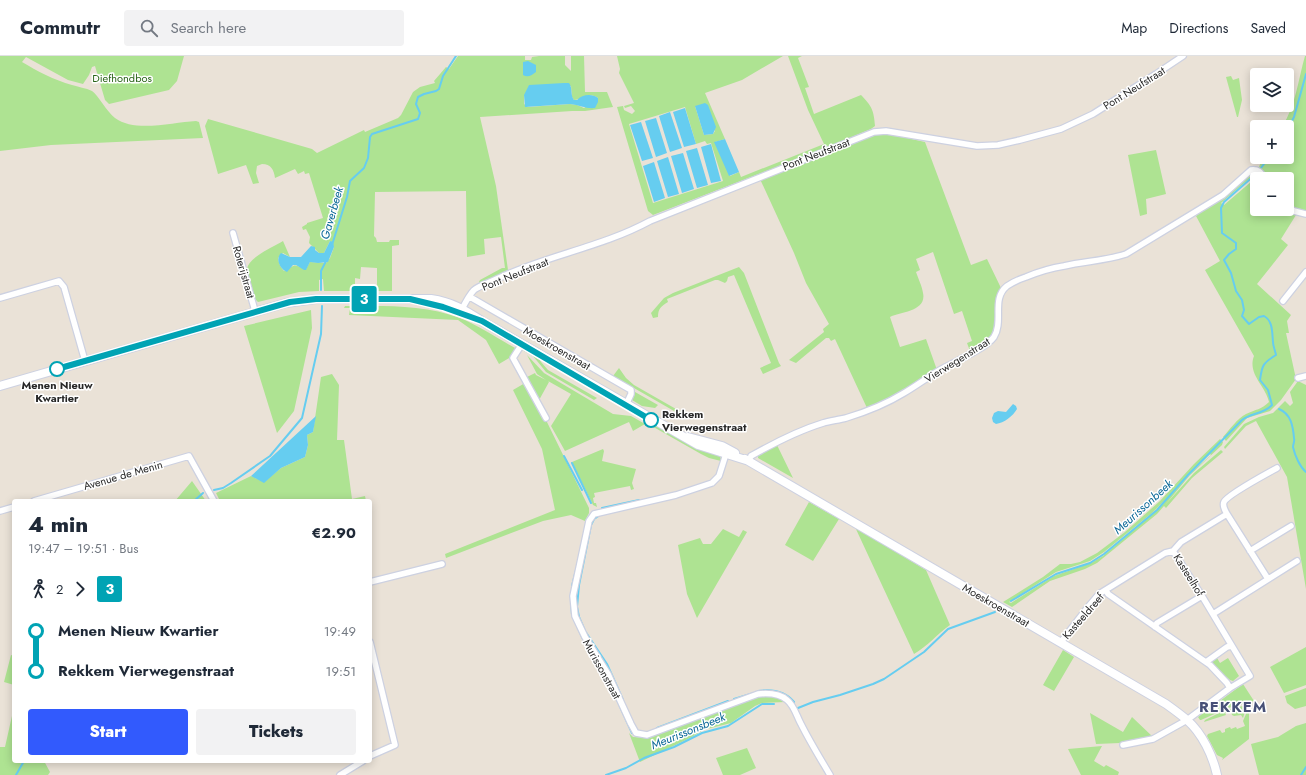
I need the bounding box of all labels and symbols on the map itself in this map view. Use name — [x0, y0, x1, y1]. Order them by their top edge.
street label: Pont Neufstraat — [1100, 62, 1168, 113]
park label: Diefhondbos — [92, 70, 152, 86]
street label: Pont Neufstraat — [780, 134, 852, 174]
water label: Gaverbeek — [316, 184, 348, 242]
street label: Roterijstraat — [229, 244, 259, 300]
street label: Pont Neufstraat — [479, 253, 551, 295]
line badge: 3 — [351, 286, 377, 312]
street label: Moeskroenstraat — [521, 322, 594, 374]
street label: Vierwegenstraat — [921, 333, 993, 387]
marker: Menen Nieuw Kwartier — [49, 361, 65, 377]
place label: Menen Nieuw Kwartier — [21, 377, 93, 406]
place label: Rekkem Vierwegenstraat — [661, 406, 747, 435]
marker: Rekkem Vierwegenstraat — [643, 412, 659, 428]
street label: Avenue de Menin — [81, 456, 165, 494]
water label: Meurissonbeek — [1109, 475, 1177, 539]
street label: Kasteelhof — [1170, 551, 1209, 600]
street label: Moeskroenstraat — [960, 579, 1033, 631]
street label: Kasteeldreef — [1058, 589, 1108, 643]
street label: Murissonstraat — [579, 636, 625, 702]
district label: REKKEM — [1199, 696, 1267, 718]
water label: Meurissonsbeek — [648, 708, 729, 754]

